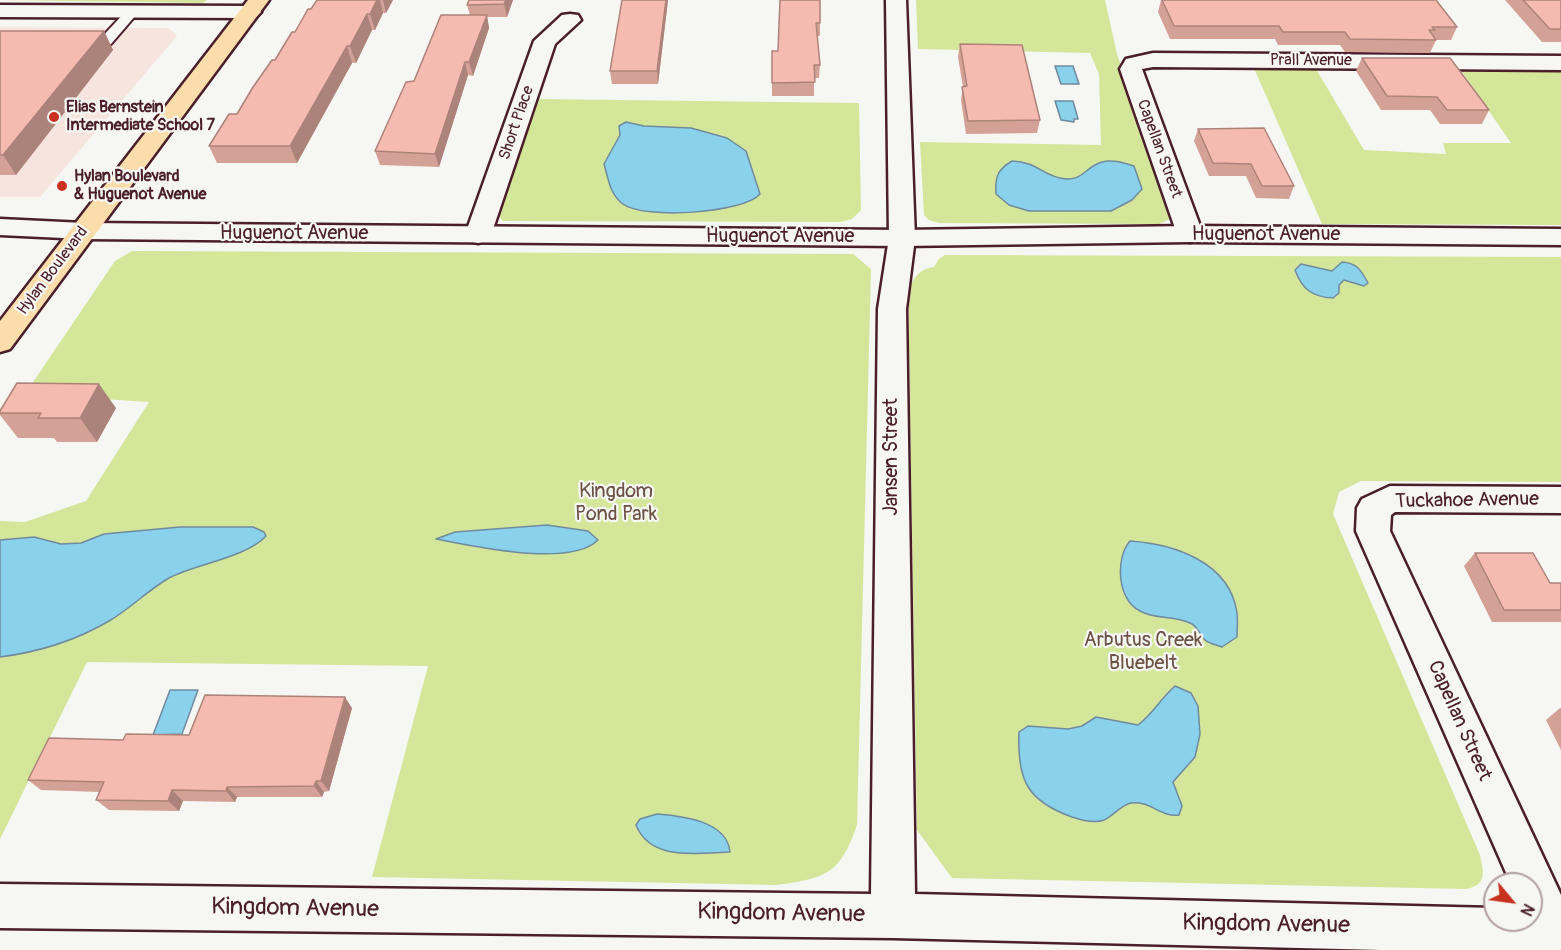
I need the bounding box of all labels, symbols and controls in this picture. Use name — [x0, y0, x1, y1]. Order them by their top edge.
street label: Prall Avenue — [1270, 51, 1352, 71]
street label: Short Place — [495, 83, 539, 163]
street label: Capellan Street — [1132, 97, 1186, 201]
place label: Elias Bernstein Intermediate School 7 — [66, 98, 215, 136]
marker: Elias Bernstein Intermediate School 7 — [47, 110, 61, 124]
place label: Hylan Boulevard & Huguenot Avenue — [74, 167, 206, 205]
marker: Hylan Boulevard & Huguenot Avenue — [55, 179, 69, 193]
street label: Huguenot Avenue — [220, 222, 368, 246]
street label: Hylan Boulevard — [14, 223, 92, 319]
street label: Huguenot Avenue — [1192, 223, 1340, 247]
street label: Huguenot Avenue — [706, 225, 854, 249]
street label: Jansen Street — [880, 398, 904, 516]
park label: Kingdom Pond Park — [575, 480, 657, 527]
street label: Tuckahoe Avenue — [1395, 488, 1539, 514]
park label: Arbutus Creek Bluebelt — [1084, 629, 1202, 676]
street label: Capellan Street — [1422, 657, 1496, 785]
north arrow — [1483, 872, 1543, 932]
street label: Kingdom Avenue — [211, 893, 379, 925]
street label: Kingdom Avenue — [697, 898, 865, 930]
text: N — [1516, 900, 1538, 919]
street label: Kingdom Avenue — [1182, 909, 1350, 941]

